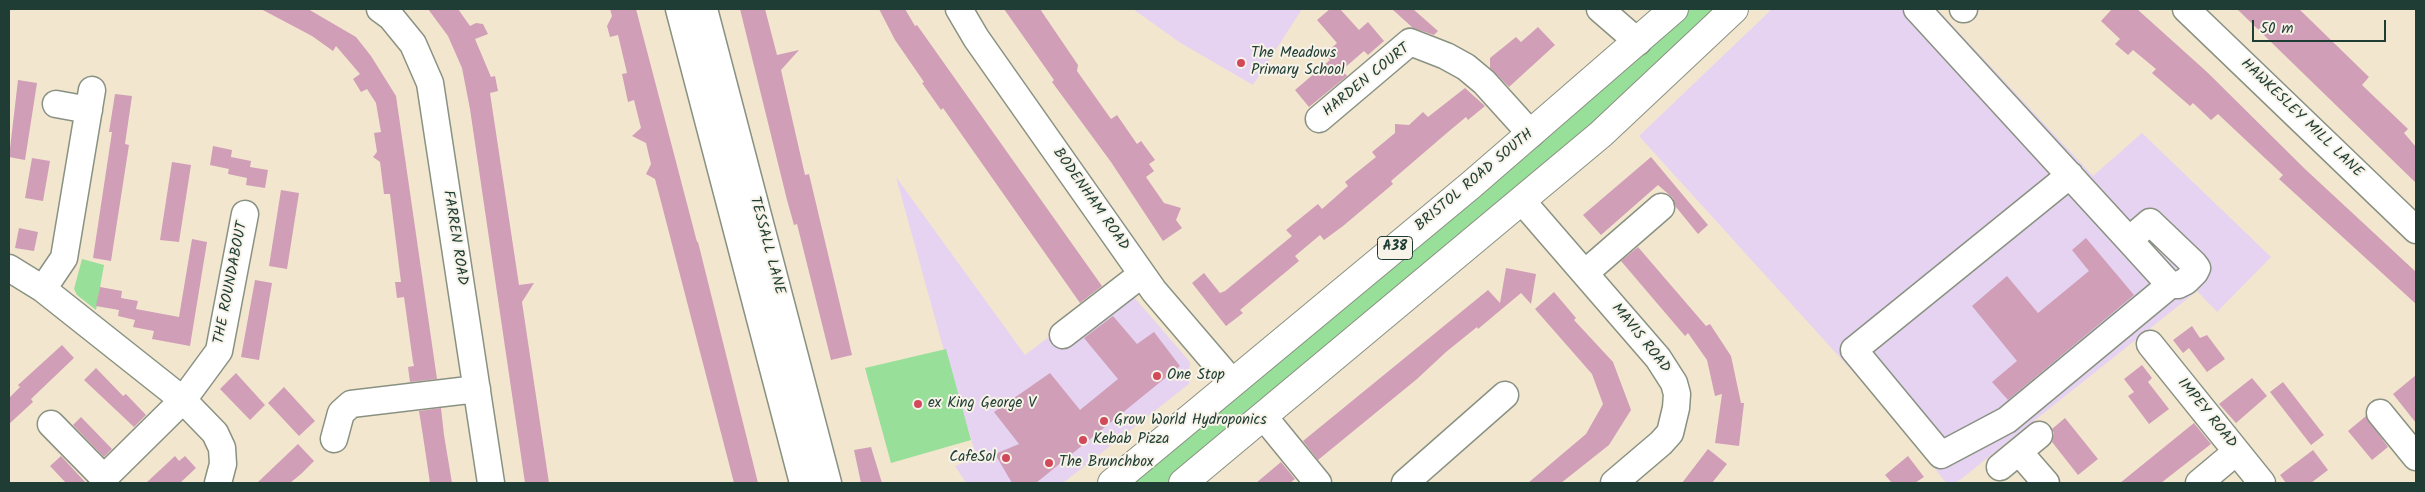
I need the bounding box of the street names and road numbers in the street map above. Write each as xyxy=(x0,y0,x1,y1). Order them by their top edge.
street label: HARDEN COURT xyxy=(1320,40,1414,122)
street label: HAWKESLEY MILL LANE xyxy=(2236,56,2366,182)
street label: BRISTOL ROAD SOUTH xyxy=(1412,126,1538,236)
street label: BODENHAM ROAD xyxy=(1048,145,1132,255)
street label: FARREN ROAD xyxy=(438,189,470,287)
street label: TESSALL LANE xyxy=(744,195,788,297)
street label: THE ROUNDABOUT xyxy=(211,220,253,346)
road number: A38 xyxy=(1378,237,1412,260)
street label: MAVIS ROAD xyxy=(1606,301,1674,377)
street label: IMPEY ROAD xyxy=(2172,375,2240,453)

